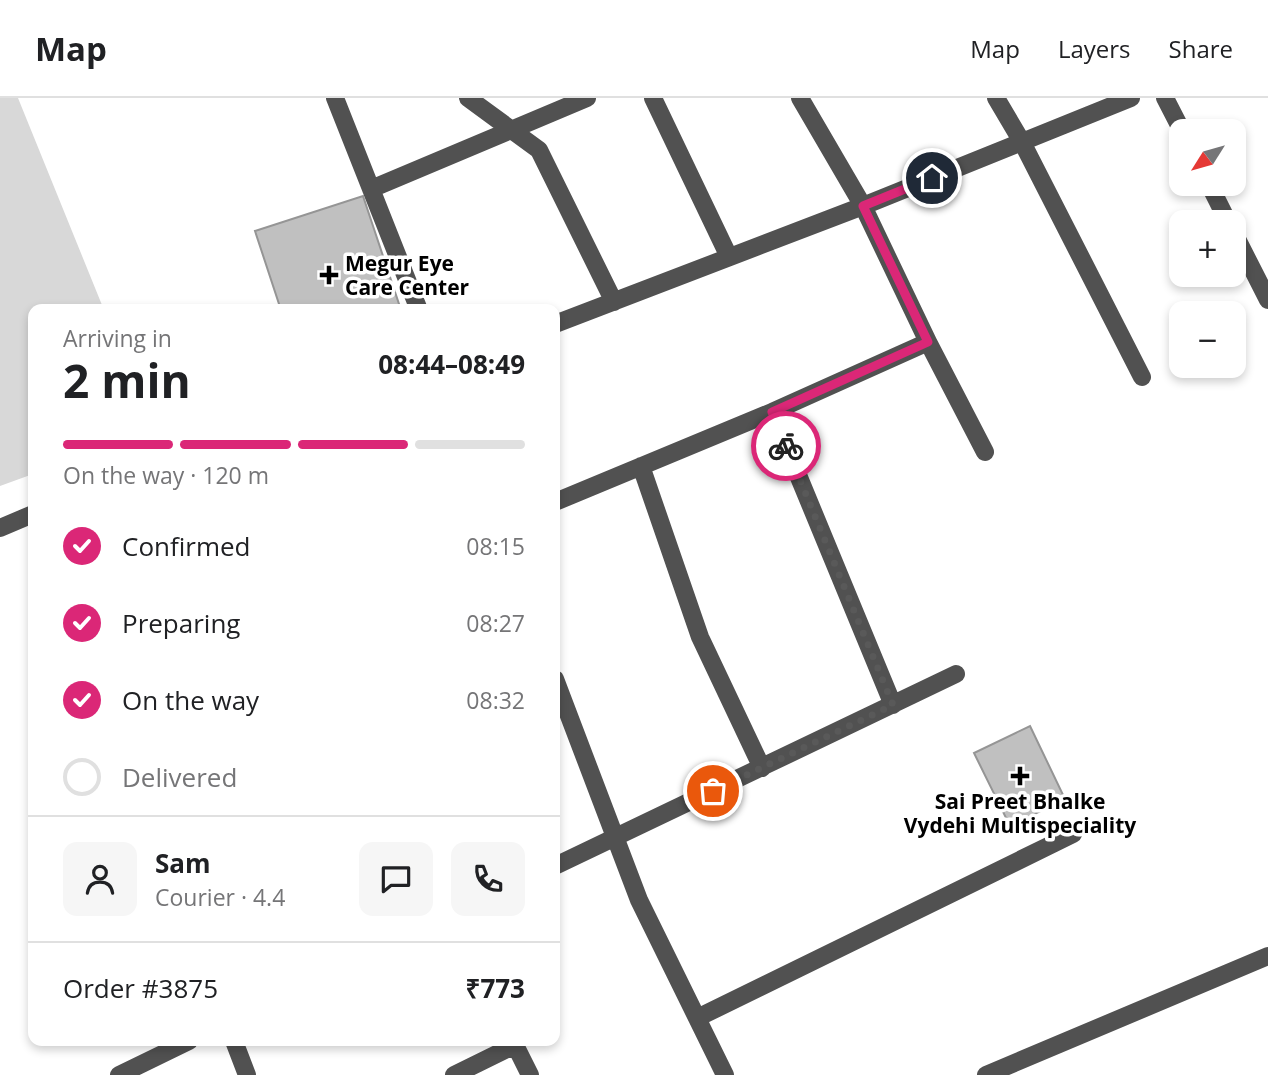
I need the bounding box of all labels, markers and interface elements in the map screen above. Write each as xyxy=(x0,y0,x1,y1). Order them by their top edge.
text: Map xyxy=(35,26,107,71)
text: Map xyxy=(970,32,1020,65)
text: Layers xyxy=(1058,32,1131,65)
text: Share xyxy=(1169,32,1233,65)
north arrow xyxy=(1169,119,1246,196)
map controls xyxy=(1169,119,1246,378)
pin xyxy=(902,148,962,208)
icon: home xyxy=(913,159,951,197)
button: + xyxy=(1169,210,1246,287)
place label: Megur Eye Care Center xyxy=(345,249,470,301)
marker: Megur Eye Care Center xyxy=(319,265,339,285)
button: − xyxy=(1169,301,1246,378)
text: Arriving in xyxy=(63,322,172,354)
text: 08:44–08:49 xyxy=(378,346,525,382)
text: 2 min xyxy=(63,349,191,411)
courier xyxy=(751,411,821,481)
icon: bike xyxy=(767,427,805,465)
text: On the way · 120 m xyxy=(63,459,269,491)
icon: check xyxy=(63,527,101,565)
text: Confirmed xyxy=(122,528,250,564)
text: 08:15 xyxy=(466,530,525,562)
icon: check xyxy=(63,604,101,642)
text: Preparing xyxy=(122,605,240,641)
text: 08:27 xyxy=(466,607,525,639)
icon: check xyxy=(63,681,101,719)
text: On the way xyxy=(122,682,259,718)
text: 08:32 xyxy=(466,684,525,716)
text: Delivered xyxy=(122,759,237,795)
pin xyxy=(683,761,743,821)
marker: Sai Preet Bhalke Vydehi Multispeciality xyxy=(1010,766,1030,786)
icon: bag xyxy=(694,772,732,810)
place label: Sai Preet Bhalke Vydehi Multispeciality xyxy=(904,787,1136,839)
button: person xyxy=(63,842,137,916)
button: chat xyxy=(359,842,433,916)
button: phone xyxy=(451,842,525,916)
text: Sam xyxy=(155,845,211,881)
text: Courier · 4.4 xyxy=(155,881,285,913)
text: Order #3875 xyxy=(63,970,218,1006)
text: ₹773 xyxy=(466,970,525,1006)

